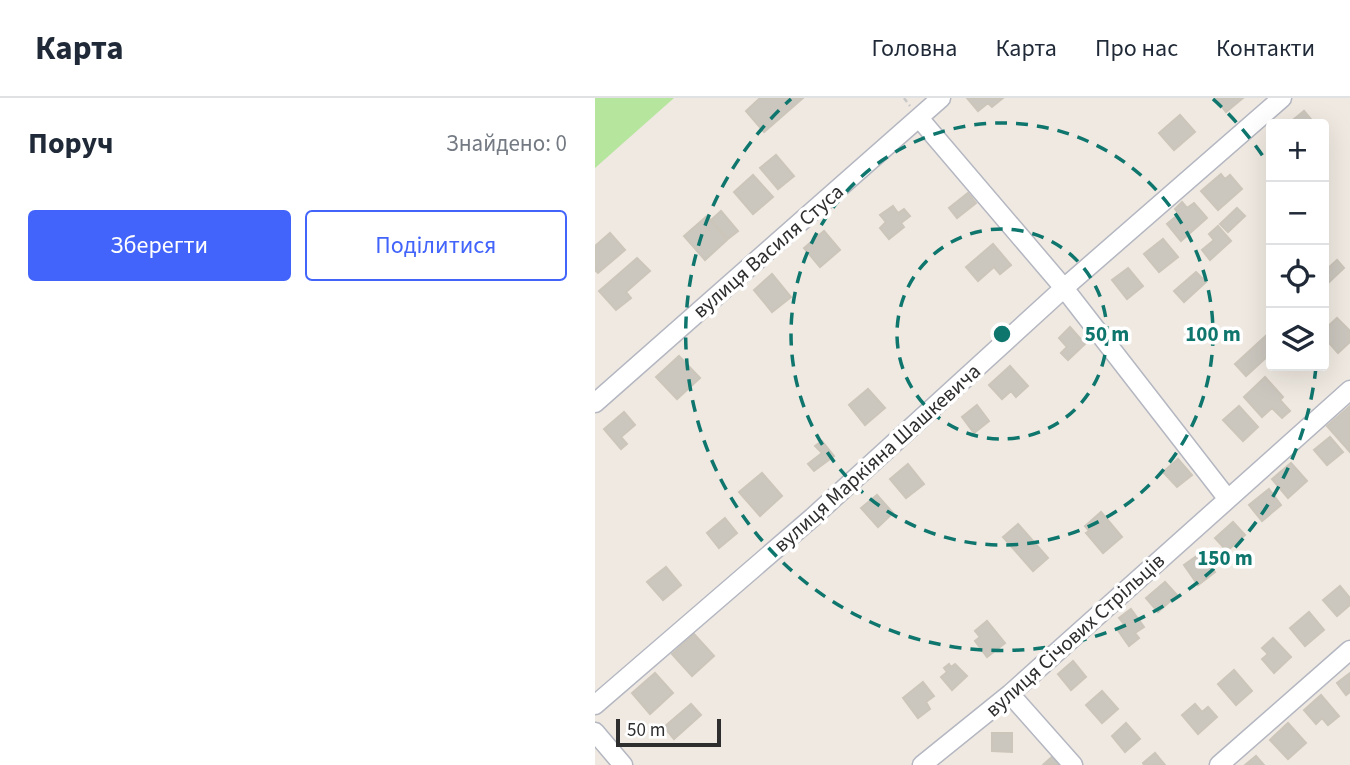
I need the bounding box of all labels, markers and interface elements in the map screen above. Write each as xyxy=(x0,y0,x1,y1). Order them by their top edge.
text: Карта xyxy=(35,25,124,72)
text: Головна xyxy=(871,31,957,66)
text: Карта xyxy=(995,31,1057,66)
text: Про нас xyxy=(1095,31,1178,66)
text: Контакти xyxy=(1216,31,1315,66)
map controls xyxy=(1266,119,1329,371)
button: + xyxy=(1266,119,1329,182)
text: Поруч xyxy=(28,122,114,165)
text: Знайдено: 0 xyxy=(446,127,567,160)
street label: вулиця Василя Стуса xyxy=(686,177,850,325)
button: − xyxy=(1266,182,1329,245)
button: Зберегти xyxy=(28,210,291,281)
button: Поділитися xyxy=(305,210,567,281)
button: locate xyxy=(1266,245,1329,308)
button: layers xyxy=(1266,308,1329,371)
text: 50 m xyxy=(1085,319,1129,349)
text: 100 m xyxy=(1185,319,1241,349)
centre of rings xyxy=(990,322,1014,346)
street label: вулиця Маркіяна Шашкевича xyxy=(767,357,987,559)
text: 150 m xyxy=(1197,543,1253,573)
street label: вулиця Січових Стрільців xyxy=(979,546,1171,724)
scale bar xyxy=(616,716,721,748)
text: 50 m xyxy=(627,717,665,744)

